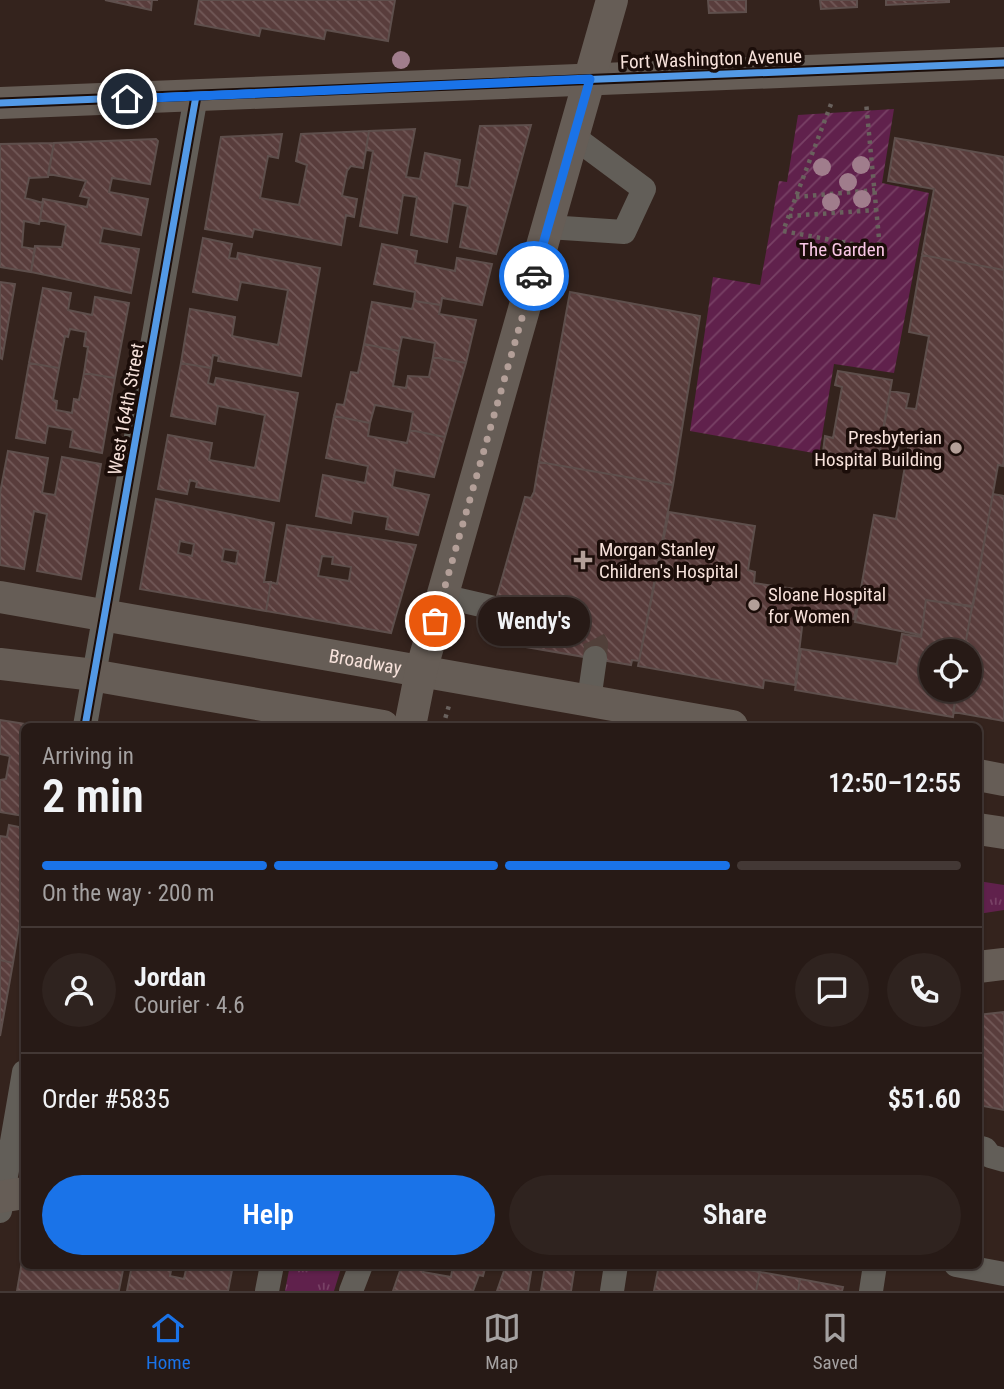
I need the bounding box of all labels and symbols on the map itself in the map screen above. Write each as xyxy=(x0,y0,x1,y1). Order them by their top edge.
street label: Fort Washington Avenue xyxy=(620,44,802,74)
pin xyxy=(97,69,157,129)
park label: The Garden xyxy=(799,238,885,261)
courier xyxy=(499,241,569,311)
street label: West 164th Street xyxy=(103,341,149,477)
place label: Presbyterian Hospital Building xyxy=(814,426,942,471)
marker: Presbyterian Hospital Building xyxy=(948,440,964,456)
place label: Morgan Stanley Children's Hospital xyxy=(599,538,738,583)
marker: Morgan Stanley Children's Hospital xyxy=(573,550,593,570)
place label: Sloane Hospital for Women xyxy=(768,583,886,628)
pin xyxy=(405,591,465,651)
callout: Wendy's xyxy=(477,596,589,646)
marker: Sloane Hospital for Women xyxy=(746,597,762,613)
street label: Broadway xyxy=(327,644,404,679)

